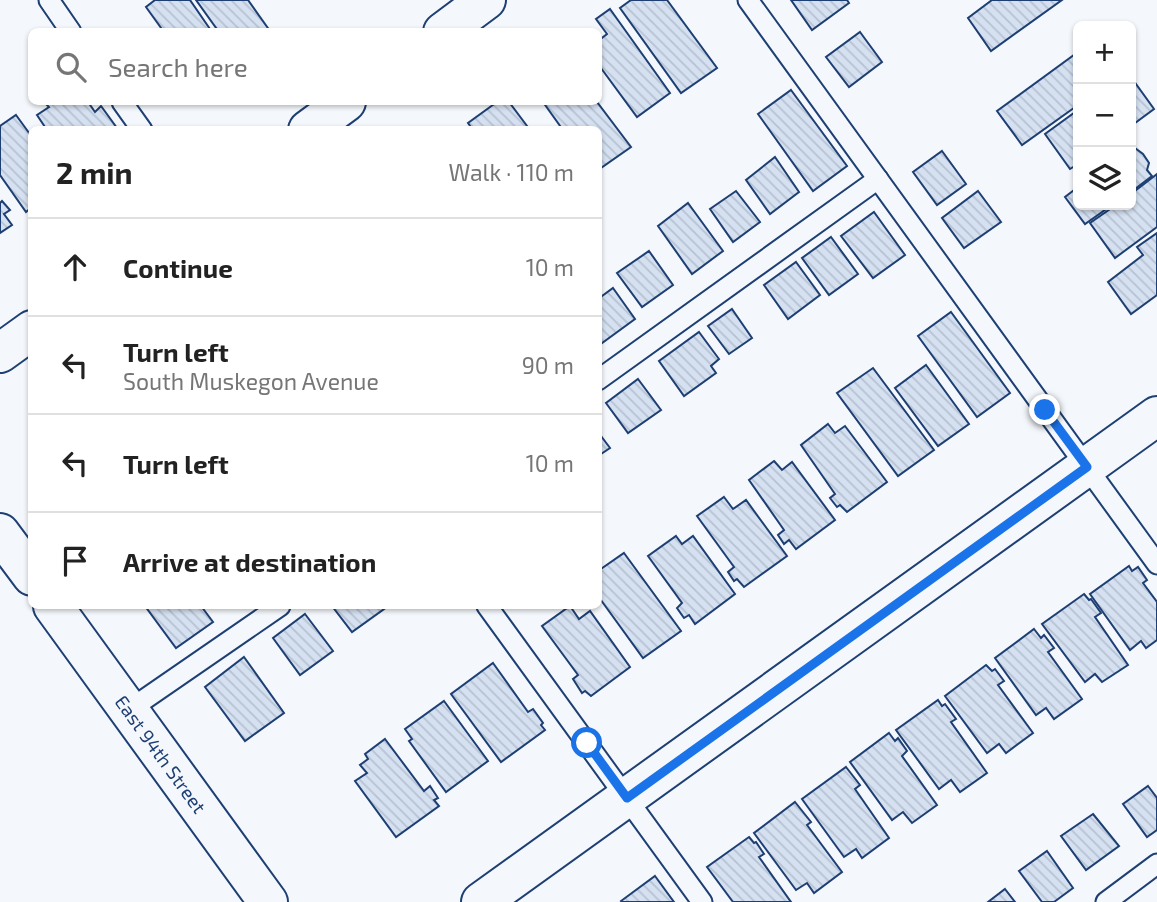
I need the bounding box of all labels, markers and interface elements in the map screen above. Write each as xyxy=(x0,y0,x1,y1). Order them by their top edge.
map controls xyxy=(1073,21,1136,210)
button: + xyxy=(1073,21,1136,84)
search box xyxy=(28,28,602,105)
icon: search xyxy=(52,48,90,86)
text: Search here xyxy=(108,51,248,82)
button: − xyxy=(1073,84,1136,147)
button: layers xyxy=(1073,147,1136,210)
text: 2 min xyxy=(56,154,133,190)
text: Walk · 110 m xyxy=(448,158,574,186)
icon: ahead xyxy=(56,248,94,286)
text: Continue xyxy=(123,252,233,283)
text: 10 m xyxy=(526,253,574,281)
text: Turn left xyxy=(123,336,229,367)
icon: left xyxy=(56,346,94,384)
text: 90 m xyxy=(522,351,574,379)
text: South Muskegon Avenue xyxy=(123,367,379,395)
route end xyxy=(1029,394,1060,425)
icon: left xyxy=(56,444,94,482)
text: Turn left xyxy=(123,448,229,479)
text: 10 m xyxy=(526,449,574,477)
icon: arrive xyxy=(56,542,94,580)
text: Arrive at destination xyxy=(123,546,376,577)
street label: East 94th Street xyxy=(111,691,211,817)
route start xyxy=(571,727,602,758)

